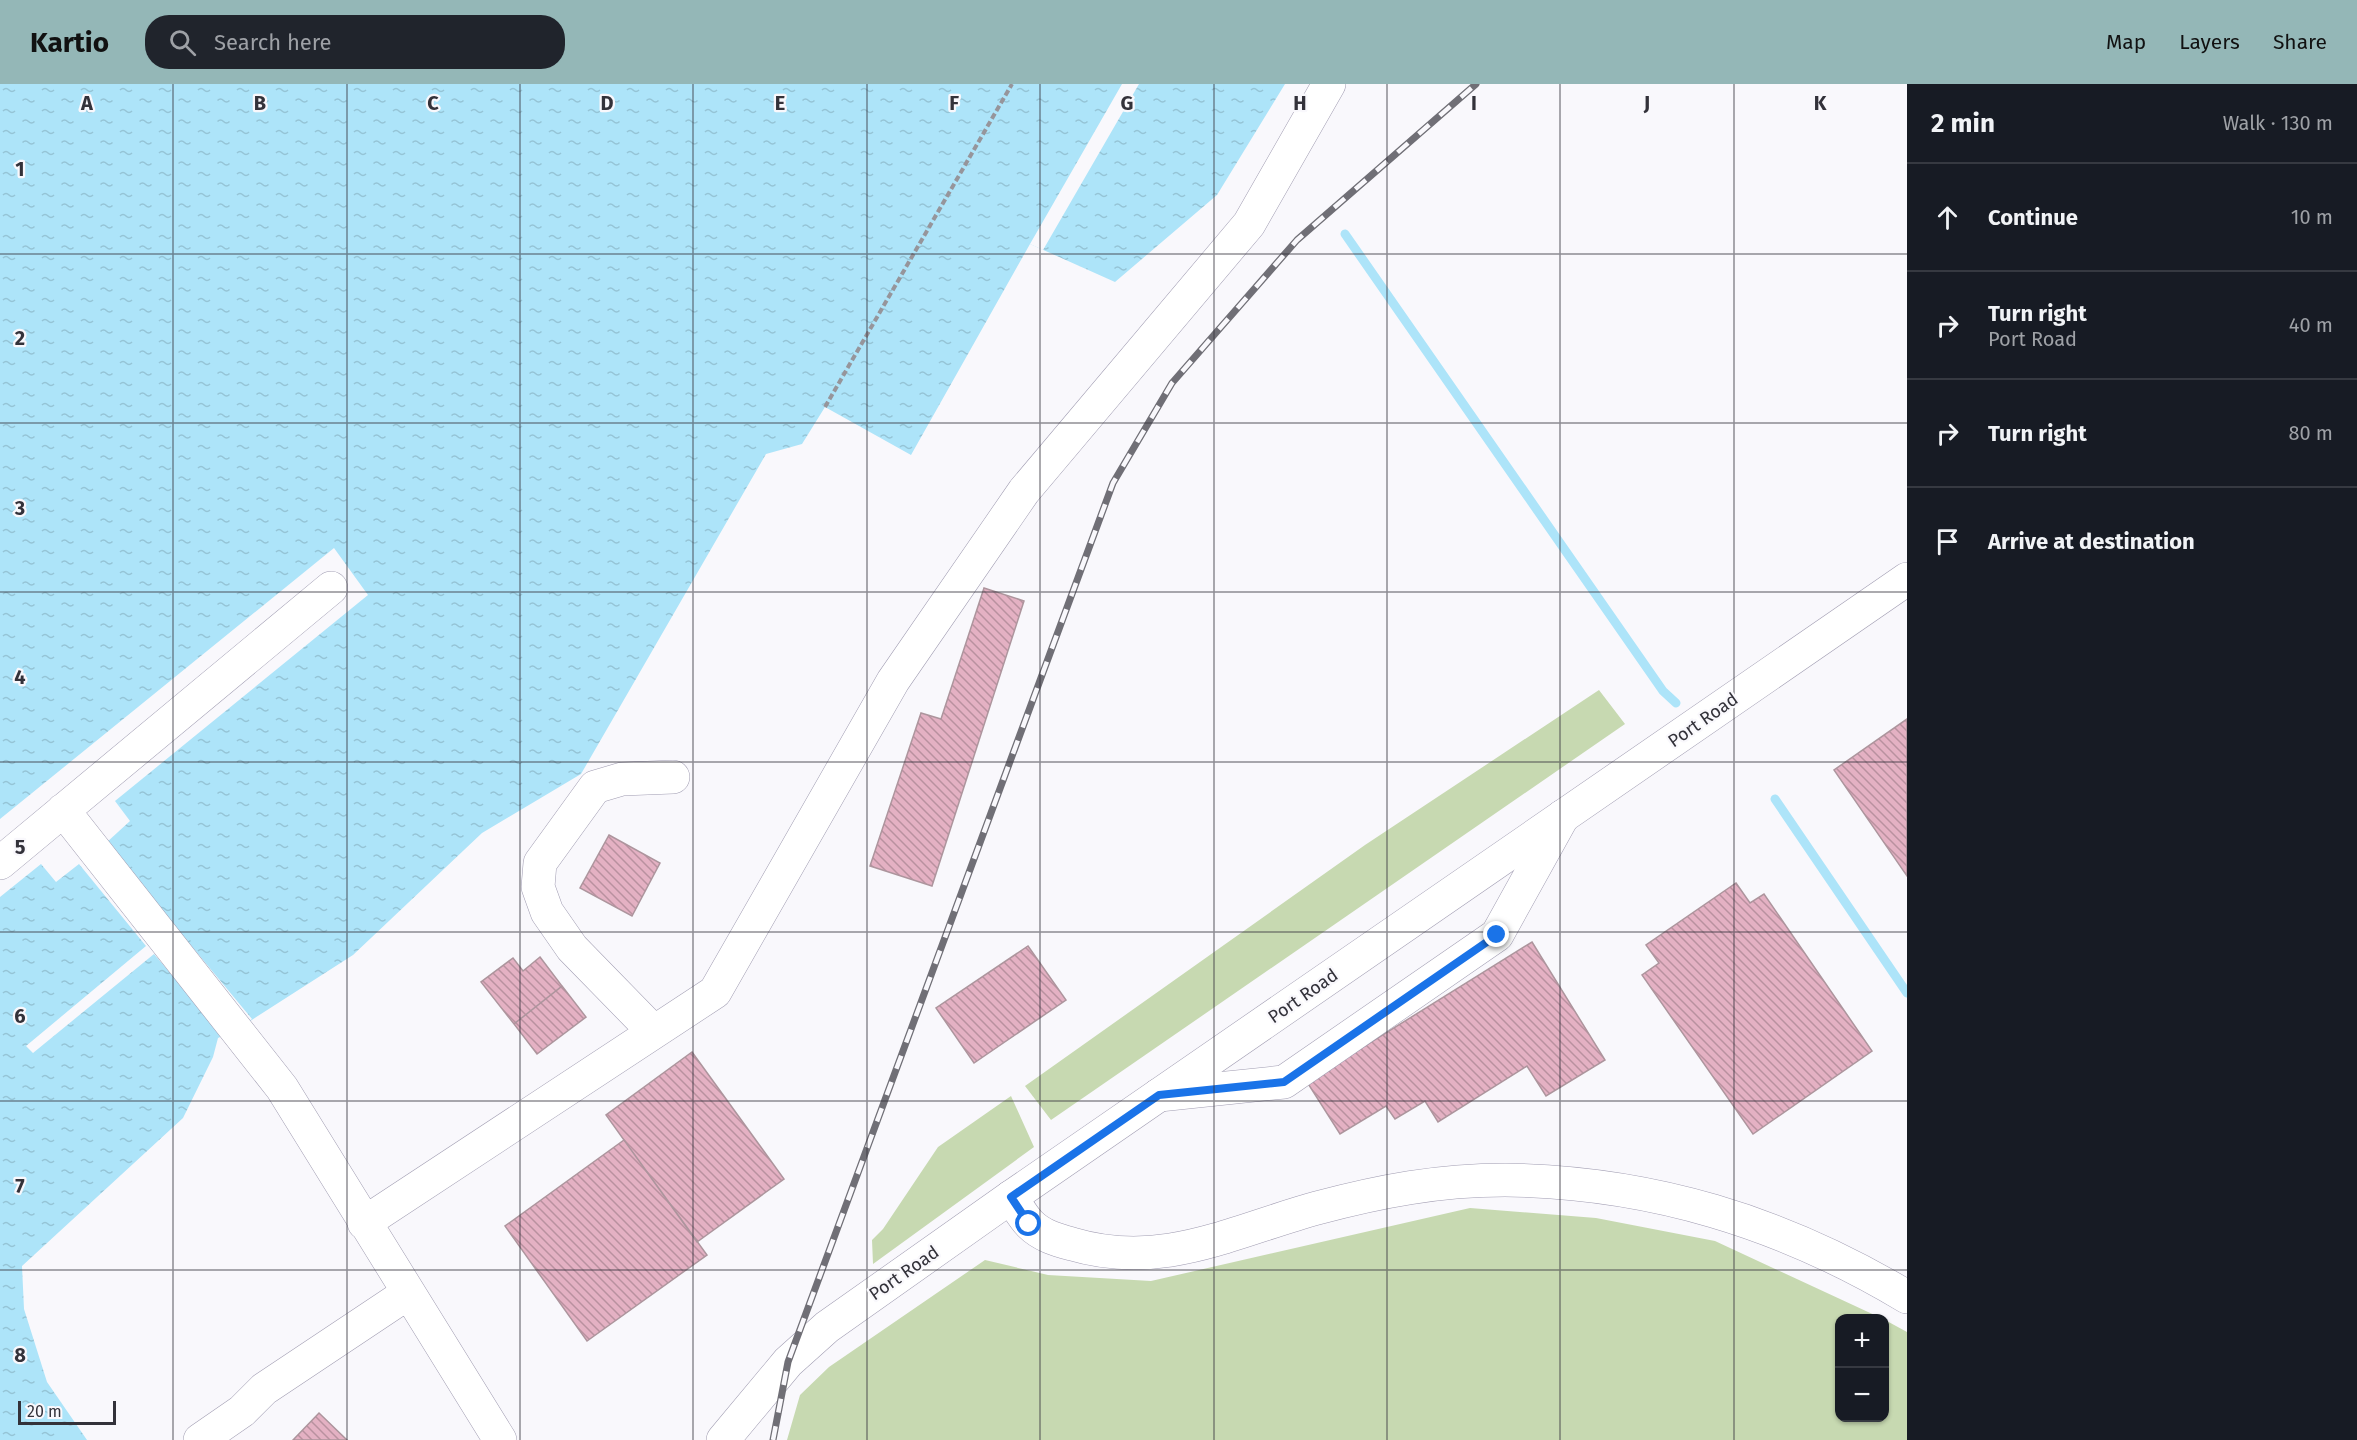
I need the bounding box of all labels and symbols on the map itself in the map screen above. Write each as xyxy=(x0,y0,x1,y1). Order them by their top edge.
text: A xyxy=(80,91,94,115)
text: B xyxy=(254,91,266,115)
text: C xyxy=(427,91,439,115)
text: D xyxy=(600,91,614,115)
text: E xyxy=(775,91,785,115)
text: F xyxy=(949,91,959,115)
text: G xyxy=(1121,91,1133,115)
text: H xyxy=(1293,91,1307,115)
text: I xyxy=(1471,91,1477,115)
text: J xyxy=(1643,91,1650,115)
text: K xyxy=(1814,91,1827,115)
text: 1 xyxy=(15,157,25,181)
text: 2 xyxy=(15,326,25,350)
text: 3 xyxy=(14,496,25,520)
text: 4 xyxy=(14,665,26,689)
street label: Port Road xyxy=(1664,688,1742,752)
text: 5 xyxy=(15,835,26,859)
route end xyxy=(1483,921,1509,947)
street label: Port Road xyxy=(1264,964,1342,1028)
text: 6 xyxy=(14,1004,26,1028)
text: 7 xyxy=(15,1174,25,1198)
route start xyxy=(1015,1210,1041,1236)
street label: Port Road xyxy=(865,1241,943,1305)
text: 8 xyxy=(14,1343,26,1367)
scale bar xyxy=(18,1398,116,1426)

